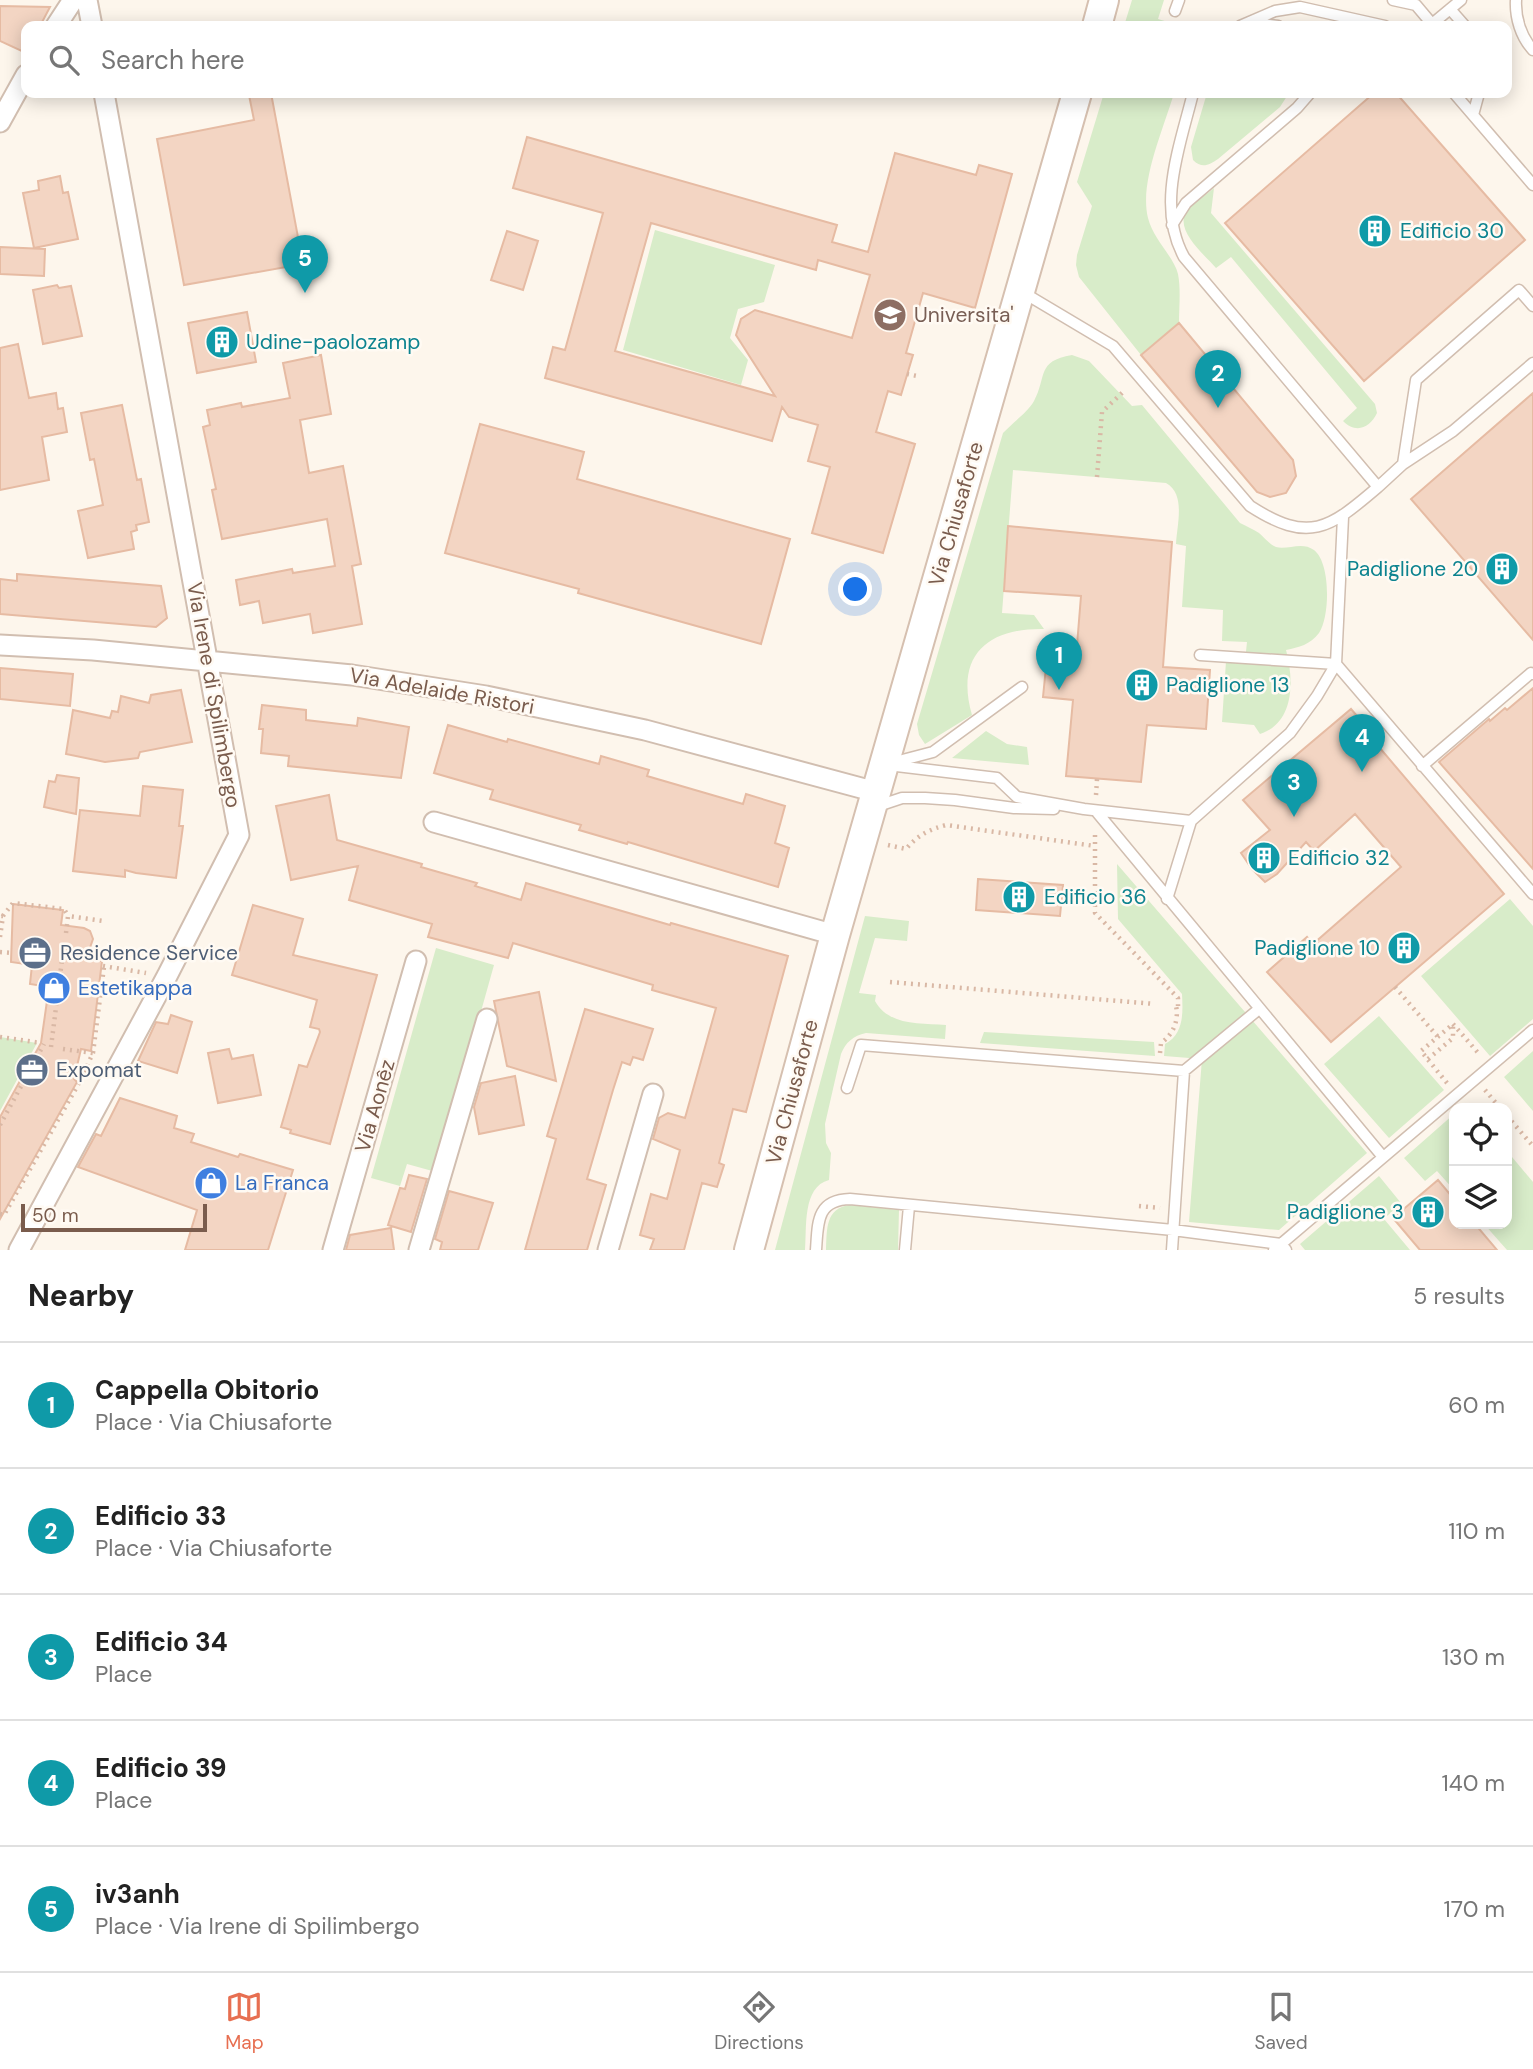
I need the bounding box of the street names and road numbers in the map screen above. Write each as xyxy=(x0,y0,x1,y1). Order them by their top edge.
street label: Via Chiusaforte xyxy=(922,438,990,590)
street label: Via Irene di Spilimbergo xyxy=(180,580,248,810)
street label: Via Adelaide Ristori xyxy=(347,661,537,721)
street label: Via Chiusaforte xyxy=(759,1016,825,1168)
street label: Via Aonêz xyxy=(348,1056,402,1156)

